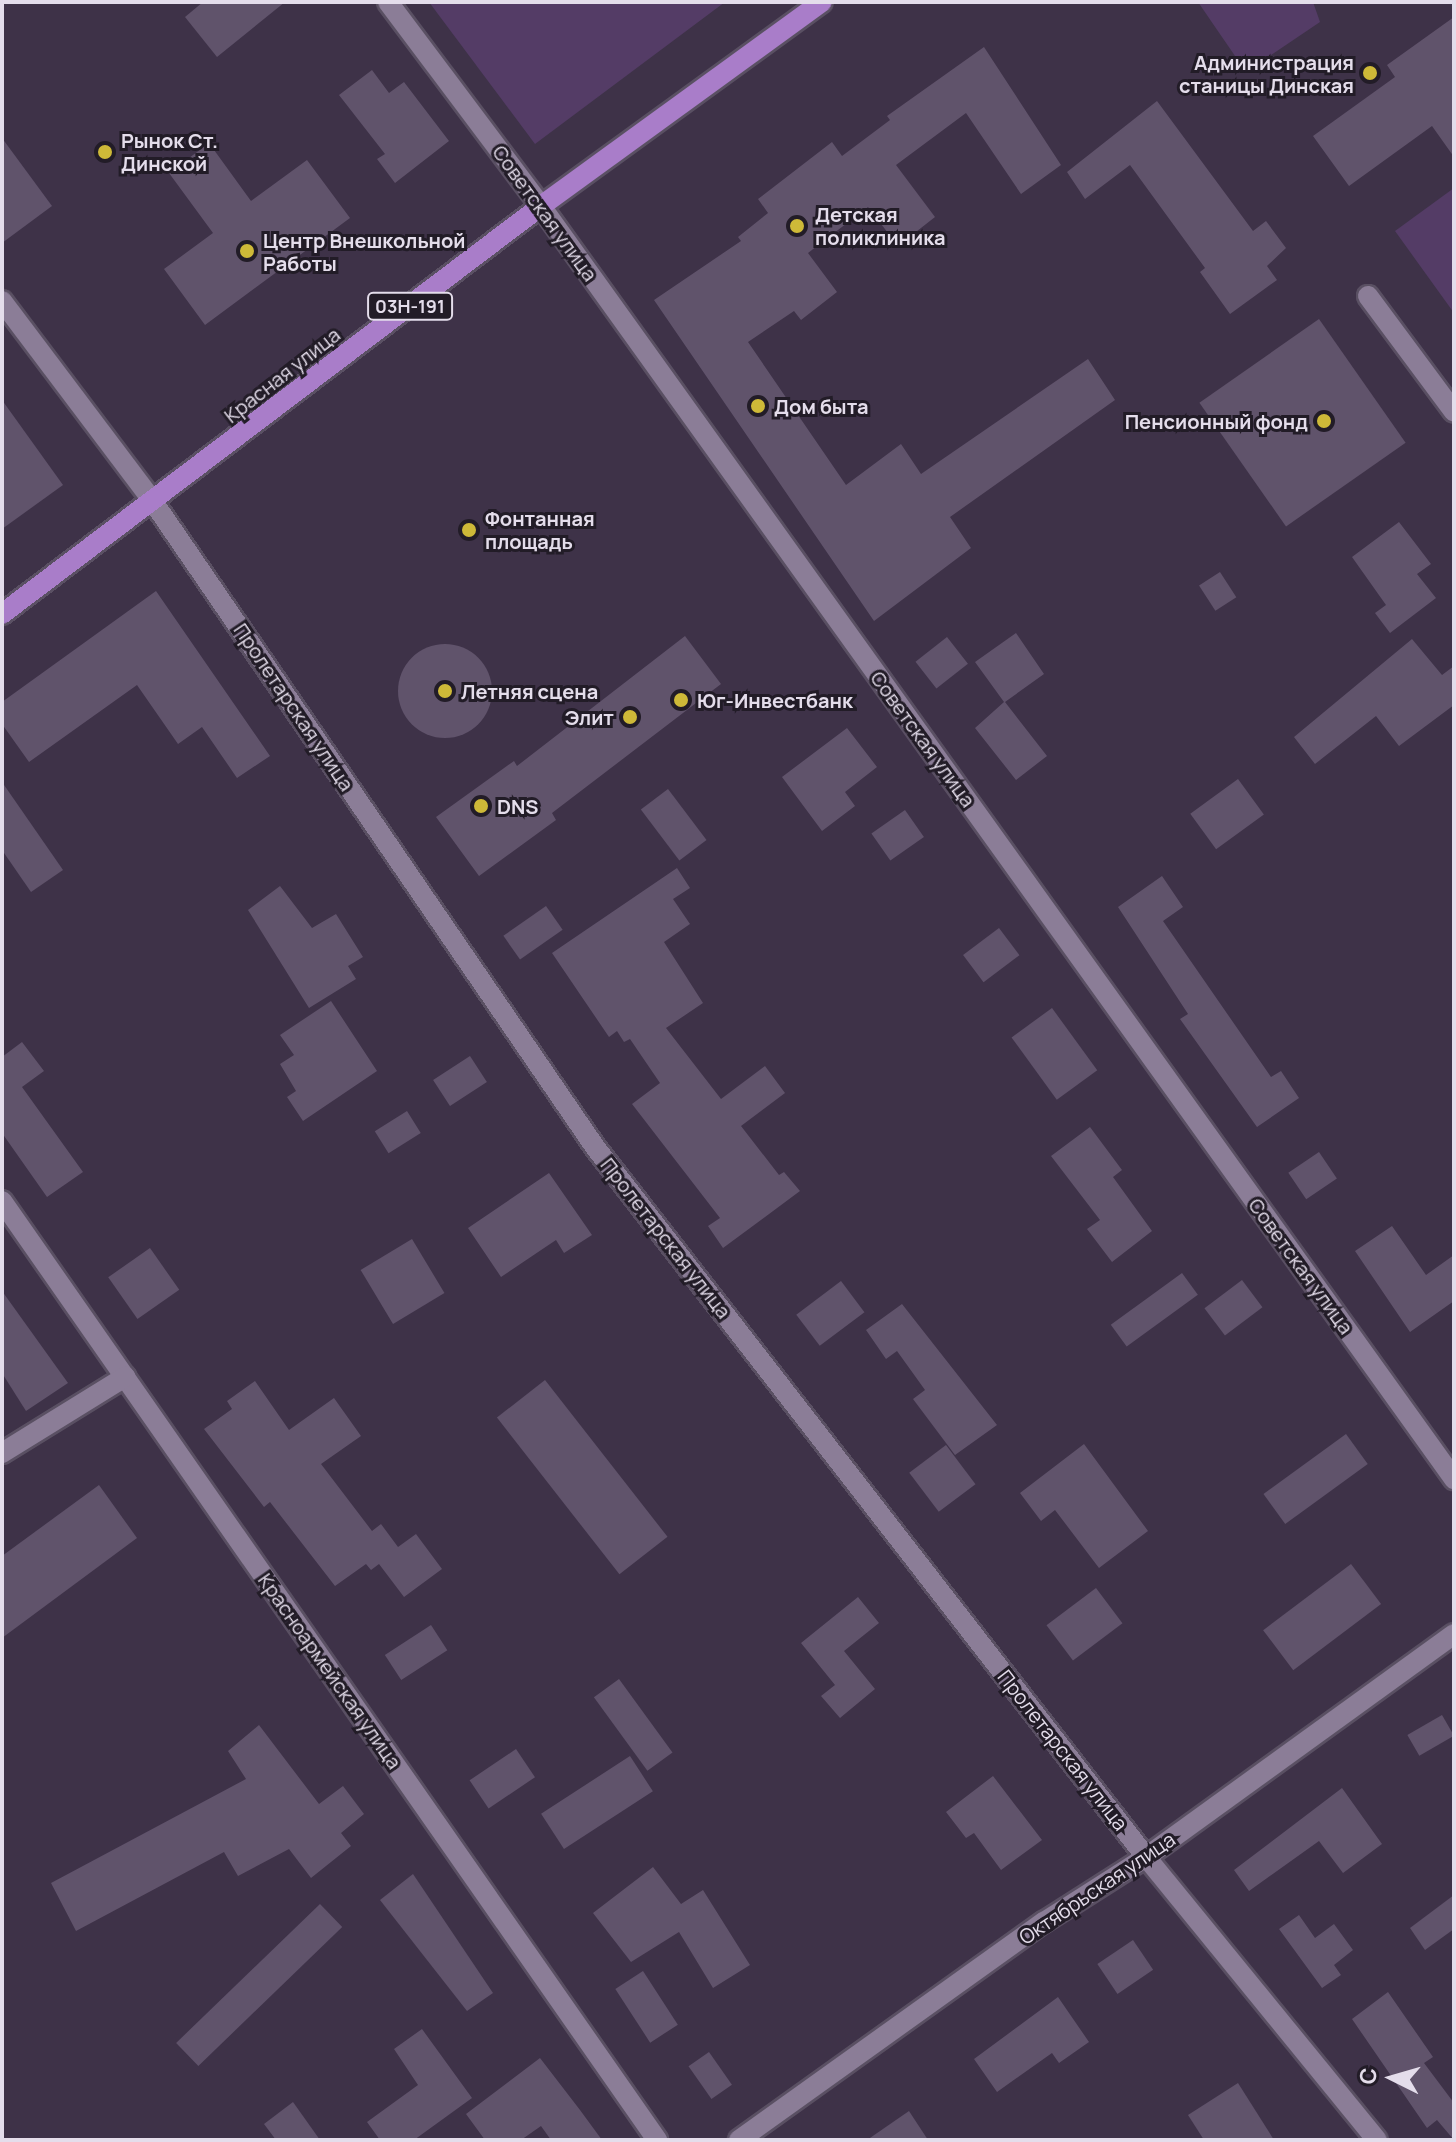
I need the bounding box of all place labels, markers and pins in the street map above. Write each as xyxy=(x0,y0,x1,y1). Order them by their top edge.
place label: Администрация станицы Динская xyxy=(1179,50,1354,97)
marker: Администрация станицы Динская xyxy=(1361,64,1379,82)
place label: Рынок Ст. Динской xyxy=(121,128,218,175)
marker: Рынок Ст. Динской xyxy=(96,143,114,161)
place label: Детская поликлиника xyxy=(815,202,945,249)
marker: Детская поликлиника xyxy=(786,215,808,237)
place label: Центр Внешкольной Работы xyxy=(263,228,465,275)
marker: Центр Внешкольной Работы xyxy=(238,242,256,260)
place label: Дом быта xyxy=(774,394,869,418)
marker: Дом быта xyxy=(749,397,767,415)
place label: Пенсионный фонд xyxy=(1125,409,1308,433)
marker: Пенсионный фонд xyxy=(1315,412,1333,430)
place label: Фонтанная площадь xyxy=(485,506,595,553)
marker: Фонтанная площадь xyxy=(460,521,478,539)
place label: Летняя сцена xyxy=(461,679,598,703)
marker: Летняя сцена xyxy=(436,682,454,700)
place label: Юг-Инвестбанк xyxy=(697,688,853,712)
marker: Юг-Инвестбанк xyxy=(672,691,690,709)
place label: Элит xyxy=(565,705,614,729)
marker: Элит xyxy=(621,708,639,726)
place label: DNS xyxy=(497,794,539,818)
marker: DNS xyxy=(472,797,490,815)

